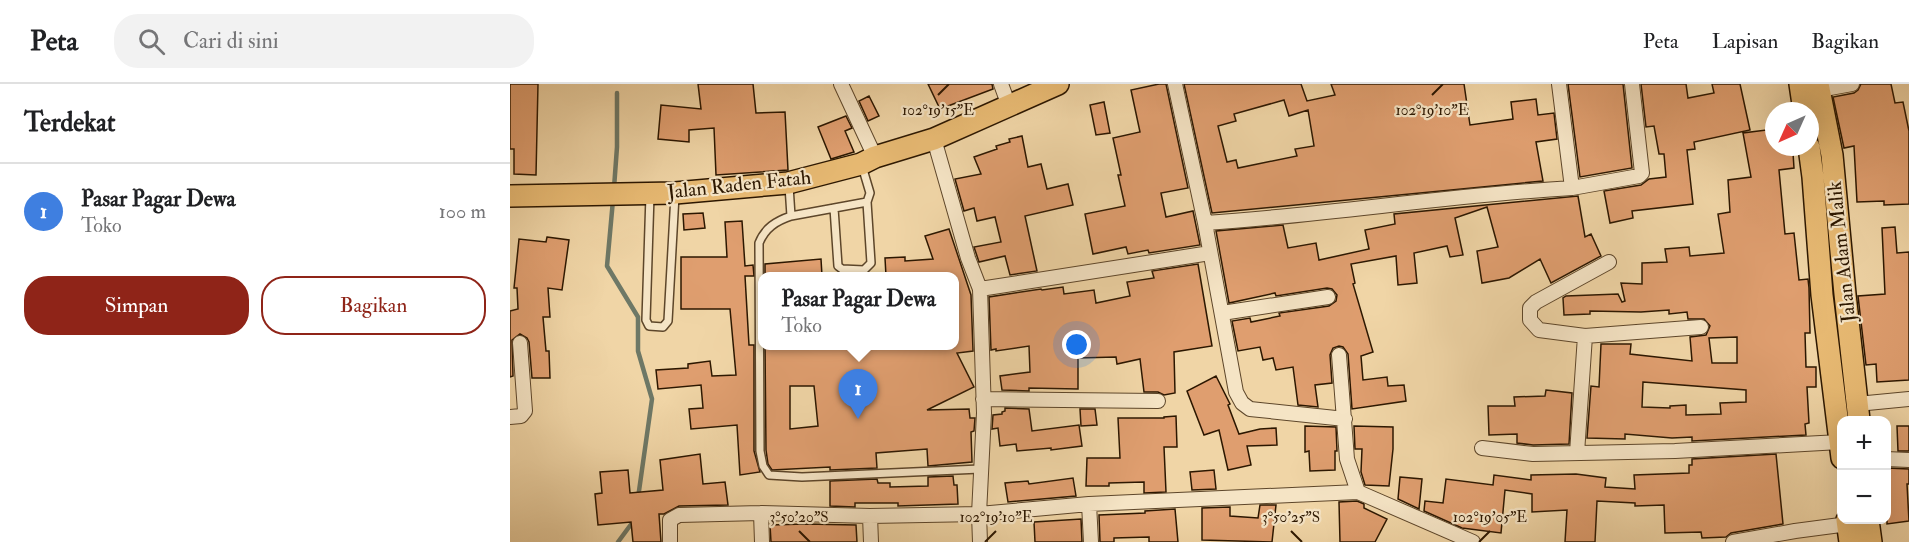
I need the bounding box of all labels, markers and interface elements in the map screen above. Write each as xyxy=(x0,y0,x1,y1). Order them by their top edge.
search box xyxy=(114,14,534,68)
text: Peta xyxy=(30,24,78,59)
icon: search xyxy=(135,25,168,58)
text: Cari di sini xyxy=(183,27,279,55)
text: Peta xyxy=(1643,28,1679,55)
text: Lapisan xyxy=(1712,28,1778,55)
text: Bagikan xyxy=(1811,28,1879,55)
text: 102°19'15"E xyxy=(902,101,974,120)
text: 102°19'10"E xyxy=(1396,101,1469,120)
north arrow xyxy=(1765,102,1819,156)
text: Terdekat xyxy=(24,107,115,139)
street label: Jalan Raden Fatah xyxy=(665,164,813,205)
street label: Jalan Adam Malik xyxy=(1822,180,1861,325)
text: Pasar Pagar Dewa xyxy=(81,185,236,213)
text: 1 xyxy=(40,199,47,224)
text: 100 m xyxy=(439,199,486,224)
text: Toko xyxy=(81,213,122,238)
popup xyxy=(758,272,959,350)
button: Simpan xyxy=(24,276,249,335)
button: Bagikan xyxy=(261,276,486,335)
text: Pasar Pagar Dewa xyxy=(781,285,936,313)
text: Toko xyxy=(781,313,822,338)
your location xyxy=(1062,330,1091,359)
pin: 1 xyxy=(838,370,878,419)
map controls xyxy=(1837,416,1891,524)
button: + xyxy=(1837,416,1891,470)
button: − xyxy=(1837,470,1891,524)
text: 3°50'20"S xyxy=(769,508,829,527)
text: 102°19'10"E xyxy=(960,508,1033,527)
text: 3°50'25"S xyxy=(1262,508,1320,527)
text: 102°19'05"E xyxy=(1453,508,1527,527)

